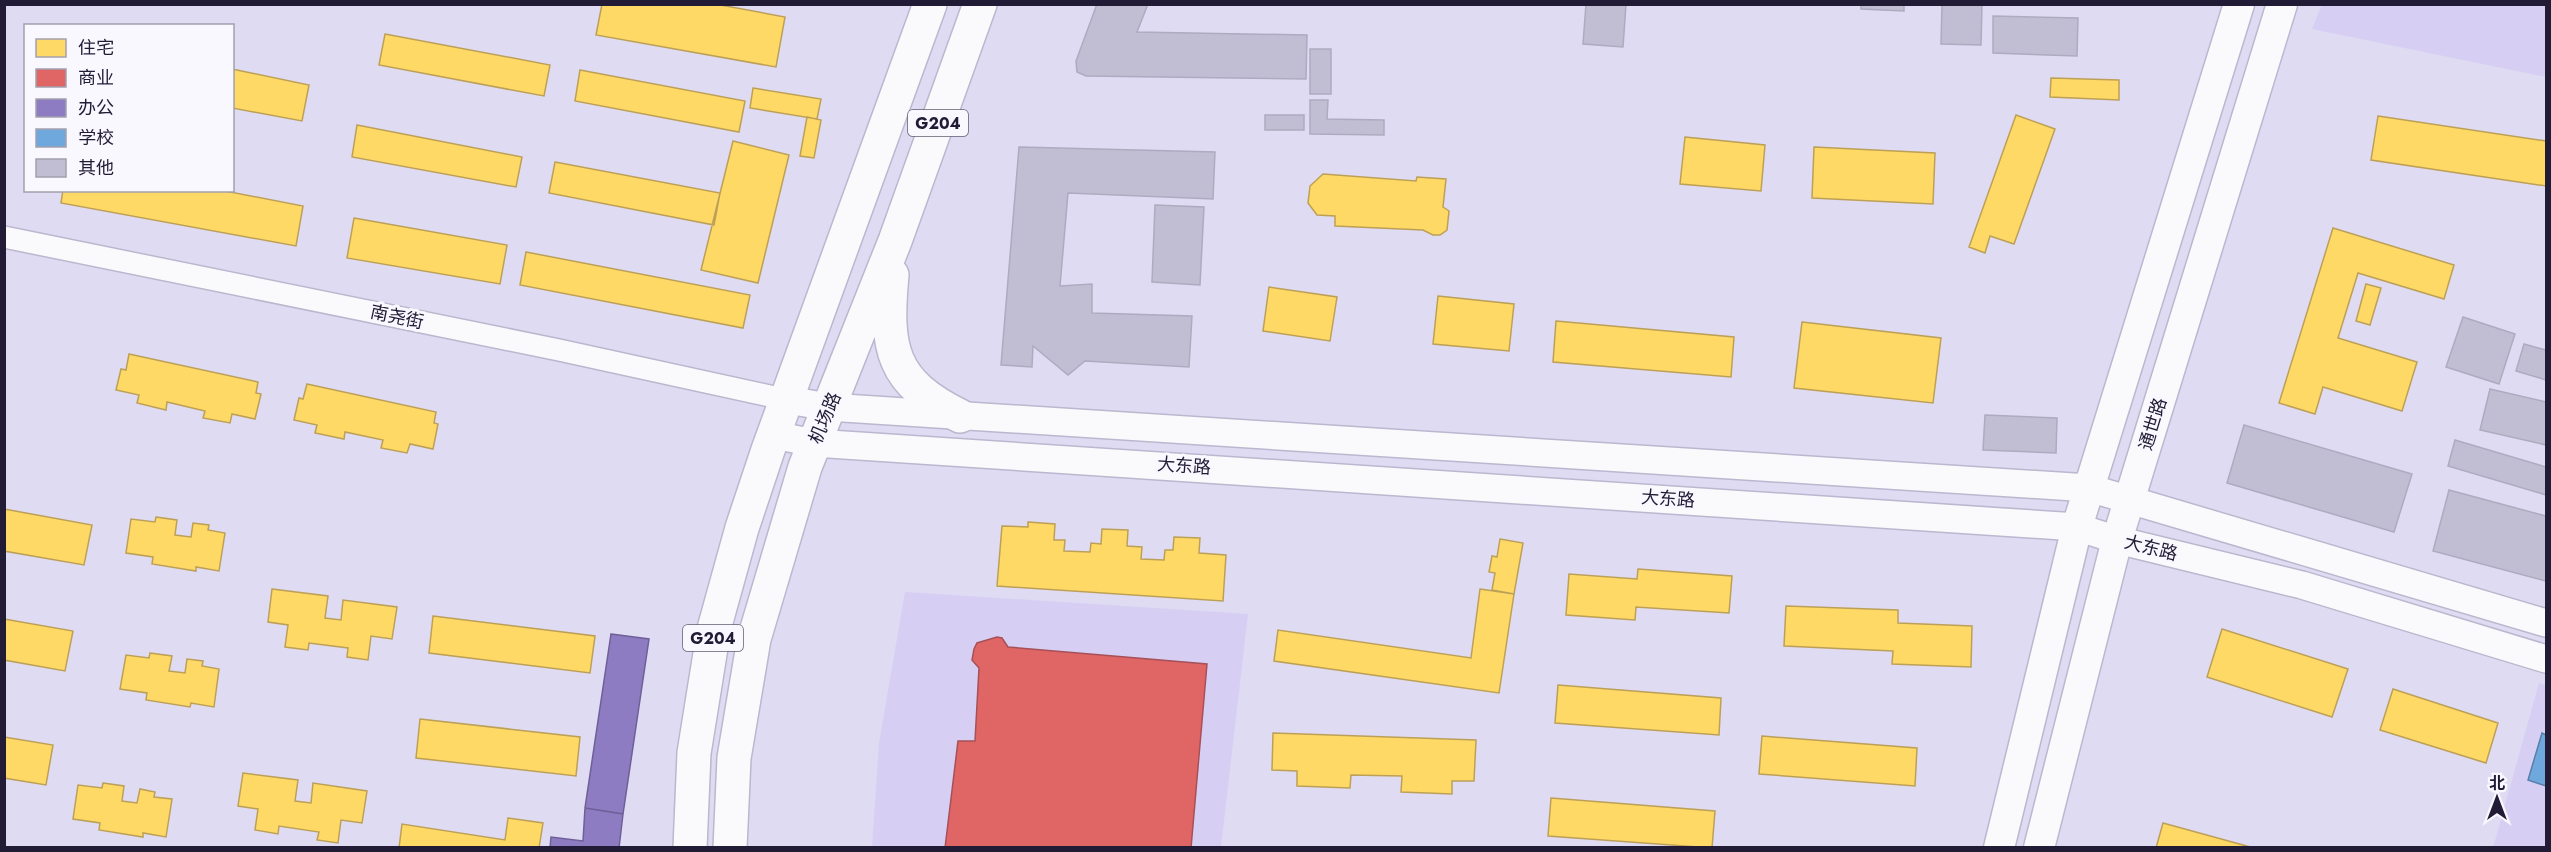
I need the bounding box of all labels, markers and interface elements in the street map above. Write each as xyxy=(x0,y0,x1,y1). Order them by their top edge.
legend xyxy=(24,24,234,192)
text: 住宅 xyxy=(78,35,114,61)
text: 商业 xyxy=(78,65,114,91)
text: 办公 xyxy=(78,95,114,121)
road number: G204 xyxy=(908,110,968,136)
text: 学校 xyxy=(78,125,114,151)
text: 其他 xyxy=(78,155,114,181)
street label: 南尧街 xyxy=(368,299,426,335)
street label: 机场路 xyxy=(802,388,848,448)
street label: 通世路 xyxy=(2133,394,2173,454)
street label: 大东路 xyxy=(1156,451,1212,481)
street label: 大东路 xyxy=(1640,484,1696,514)
street label: 大东路 xyxy=(2122,529,2180,567)
road number: G204 xyxy=(683,625,743,651)
north arrow xyxy=(2467,768,2527,828)
text: 北 xyxy=(2489,772,2505,795)

